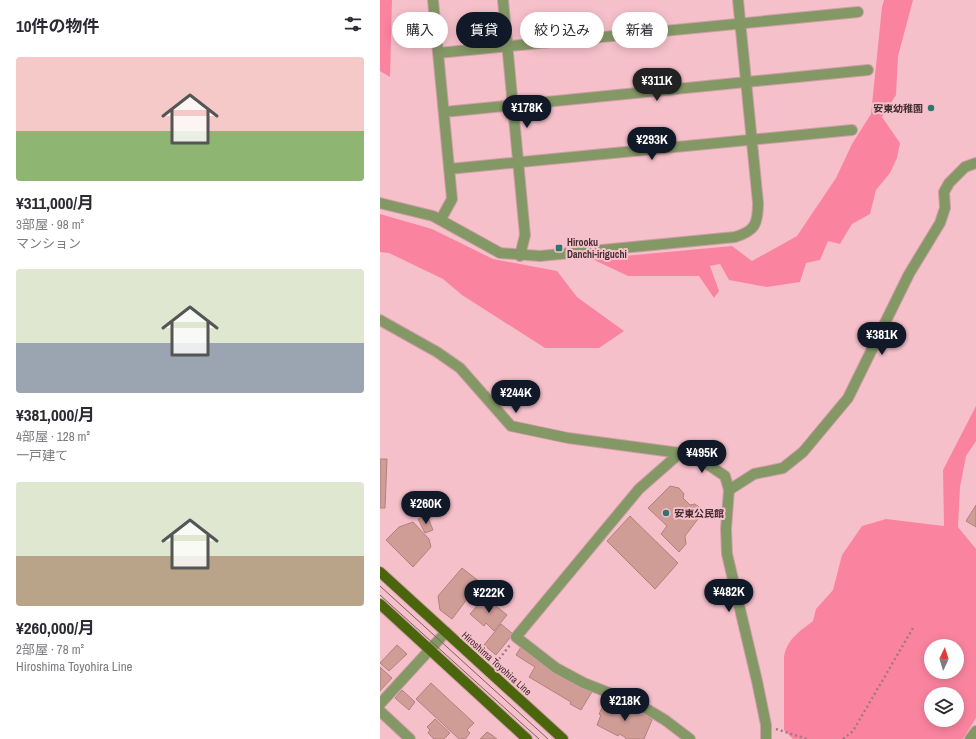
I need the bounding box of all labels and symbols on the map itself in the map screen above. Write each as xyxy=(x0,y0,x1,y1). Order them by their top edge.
pin: ¥311K xyxy=(629,68,685,102)
pin: ¥178K xyxy=(499,95,555,129)
place label: 安東幼稚園 xyxy=(873,102,923,115)
marker: 安東幼稚園 xyxy=(926,103,936,113)
pin: ¥293K xyxy=(624,127,680,161)
place label: Hirooku Danchi-iriguchi xyxy=(567,236,627,261)
marker: Hirooku Danchi-iriguchi xyxy=(554,243,564,253)
pin: ¥381K xyxy=(854,322,910,356)
pin: ¥244K xyxy=(488,380,544,414)
pin: ¥495K xyxy=(674,440,730,474)
pin: ¥260K xyxy=(398,491,454,525)
place label: 安東公民館 xyxy=(674,507,724,520)
marker: 安東公民館 xyxy=(661,508,671,518)
pin: ¥482K xyxy=(701,579,757,613)
pin: ¥222K xyxy=(461,580,517,614)
street label: Hiroshima Toyohira Line xyxy=(459,629,535,698)
north arrow xyxy=(924,639,964,679)
pin: ¥218K xyxy=(597,688,653,722)

